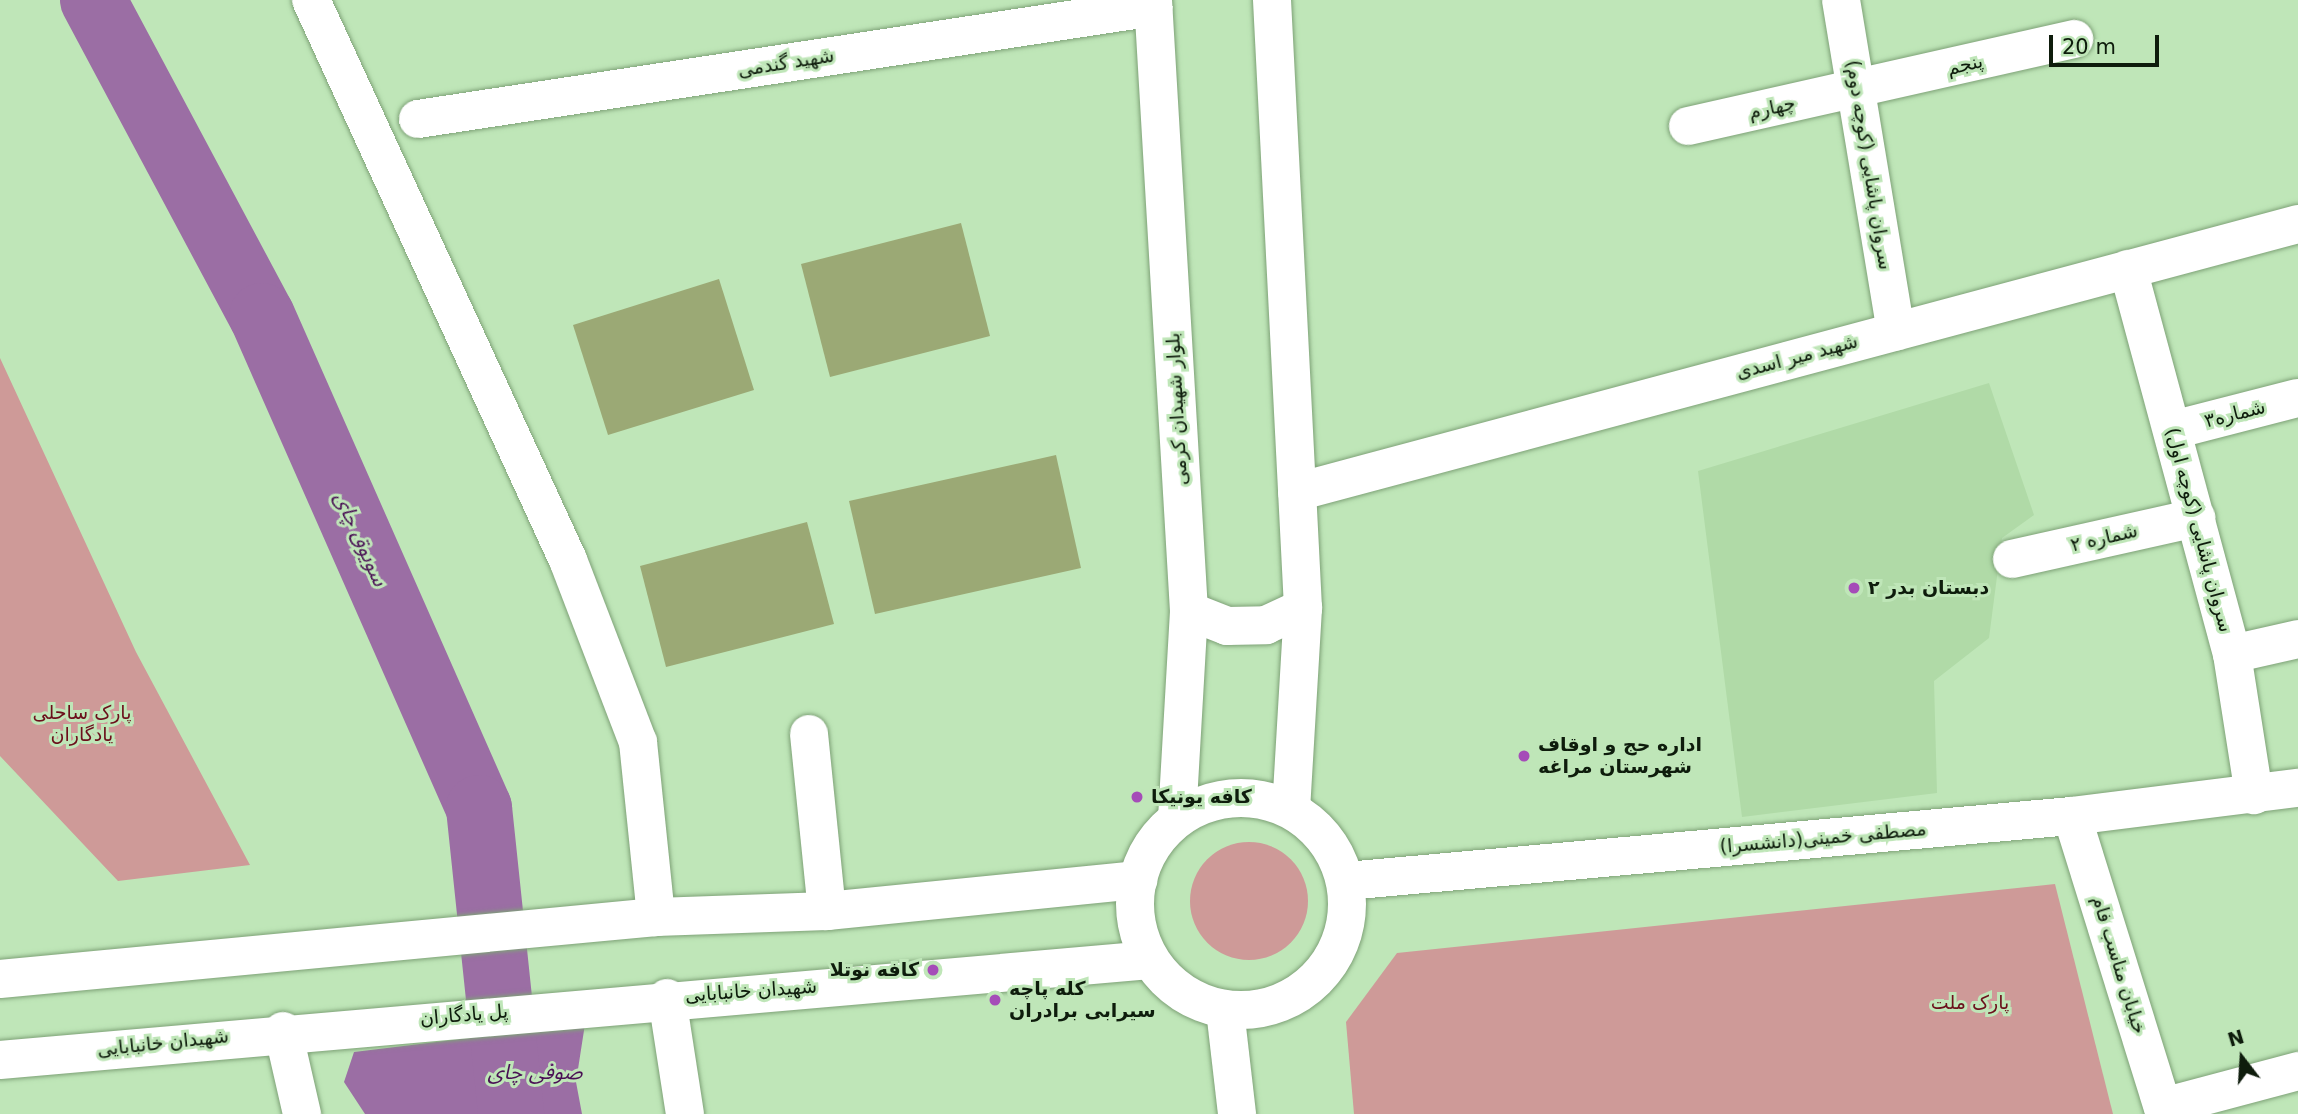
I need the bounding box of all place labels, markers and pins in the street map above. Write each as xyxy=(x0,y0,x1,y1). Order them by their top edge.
place label: دبستان بدر ۲ xyxy=(1868,577,1989,599)
marker: دبستان بدر ۲ xyxy=(1846,580,1862,596)
place label: اداره حج و اوقاف شهرستان مراغه xyxy=(1538,734,1702,778)
marker: اداره حج و اوقاف شهرستان مراغه xyxy=(1516,748,1532,764)
place label: کافه یونیکا xyxy=(1151,786,1252,808)
marker: کافه یونیکا xyxy=(1129,789,1145,805)
place label: کافه نوتلا xyxy=(830,959,919,981)
marker: کافه نوتلا xyxy=(925,962,941,978)
place label: کله پاچه سیرابی برادران xyxy=(1009,978,1156,1022)
marker: کله پاچه سیرابی برادران xyxy=(987,992,1003,1008)

